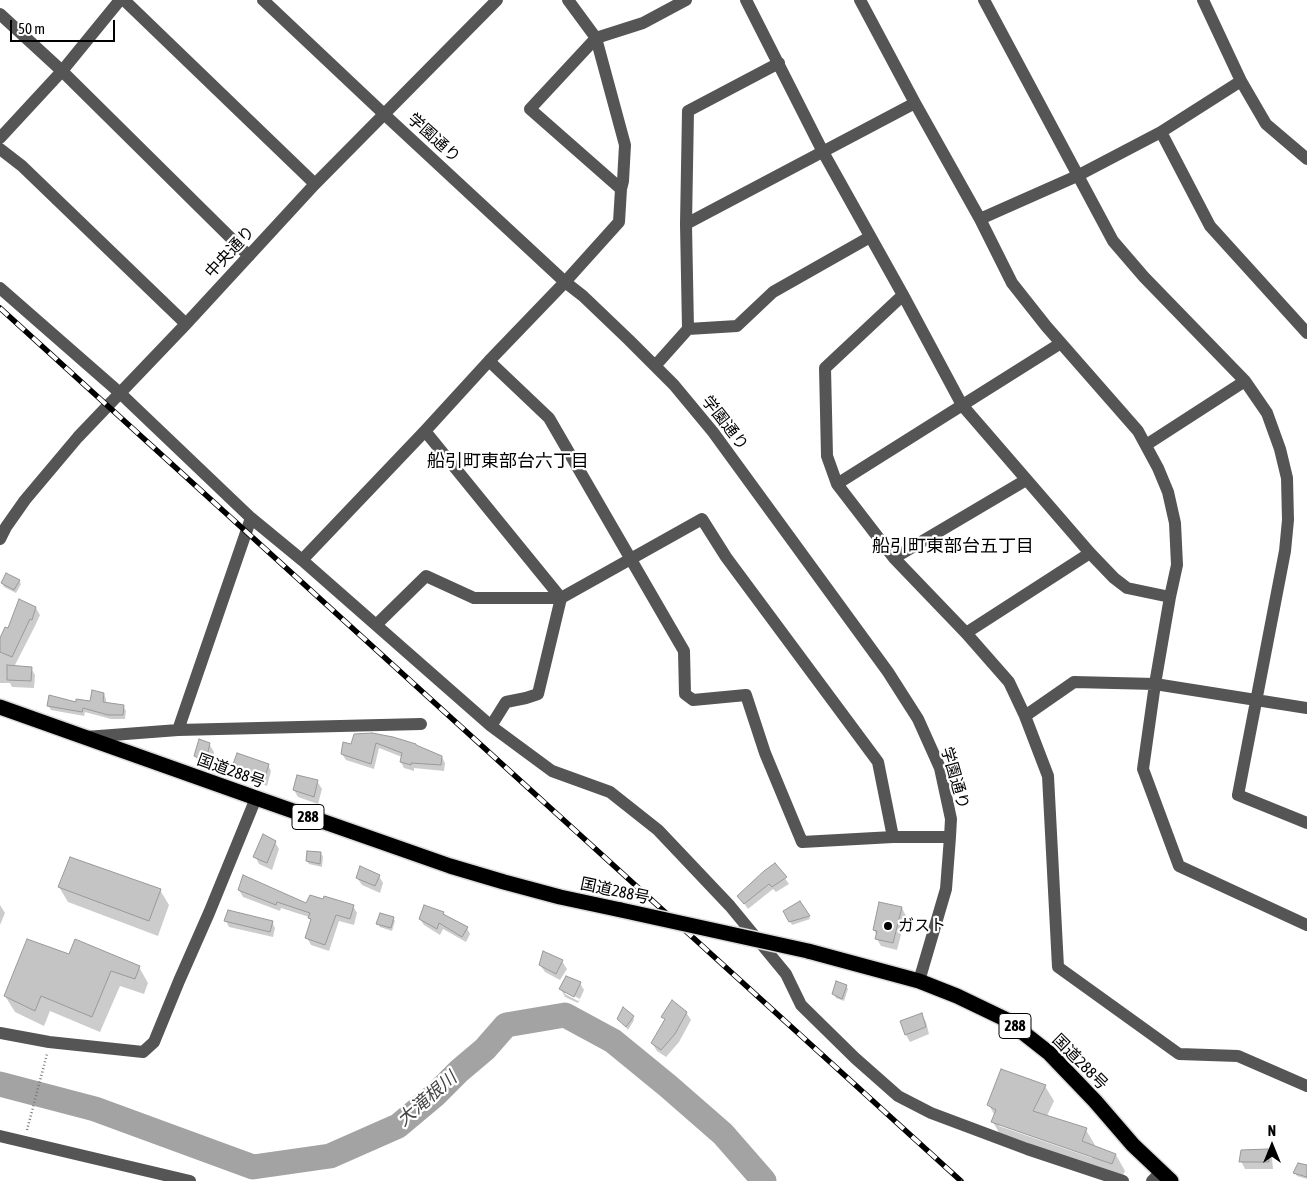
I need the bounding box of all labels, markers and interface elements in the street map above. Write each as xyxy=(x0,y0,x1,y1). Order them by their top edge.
scale bar xyxy=(12,10,118,42)
text: 50 m xyxy=(18,20,45,37)
street label: 学園通り xyxy=(404,109,464,167)
street label: 中央通り xyxy=(201,222,259,282)
street label: 学園通り xyxy=(698,392,752,454)
district label: 船引町東部台六丁目 xyxy=(427,450,589,472)
district label: 船引町東部台五丁目 xyxy=(872,535,1034,557)
street label: 学園通り xyxy=(937,745,973,811)
street label: 国道288号 xyxy=(195,750,267,792)
road number: 288 xyxy=(292,804,324,830)
street label: 国道288号 xyxy=(578,874,652,908)
place label: ガスト xyxy=(898,916,946,936)
marker: ガスト xyxy=(882,920,894,932)
road number: 288 xyxy=(999,1014,1031,1038)
street label: 国道288号 xyxy=(1048,1030,1112,1094)
water label: 大滝根川 xyxy=(393,1067,461,1131)
north arrow xyxy=(1247,1121,1297,1171)
text: N xyxy=(1268,1123,1276,1139)

